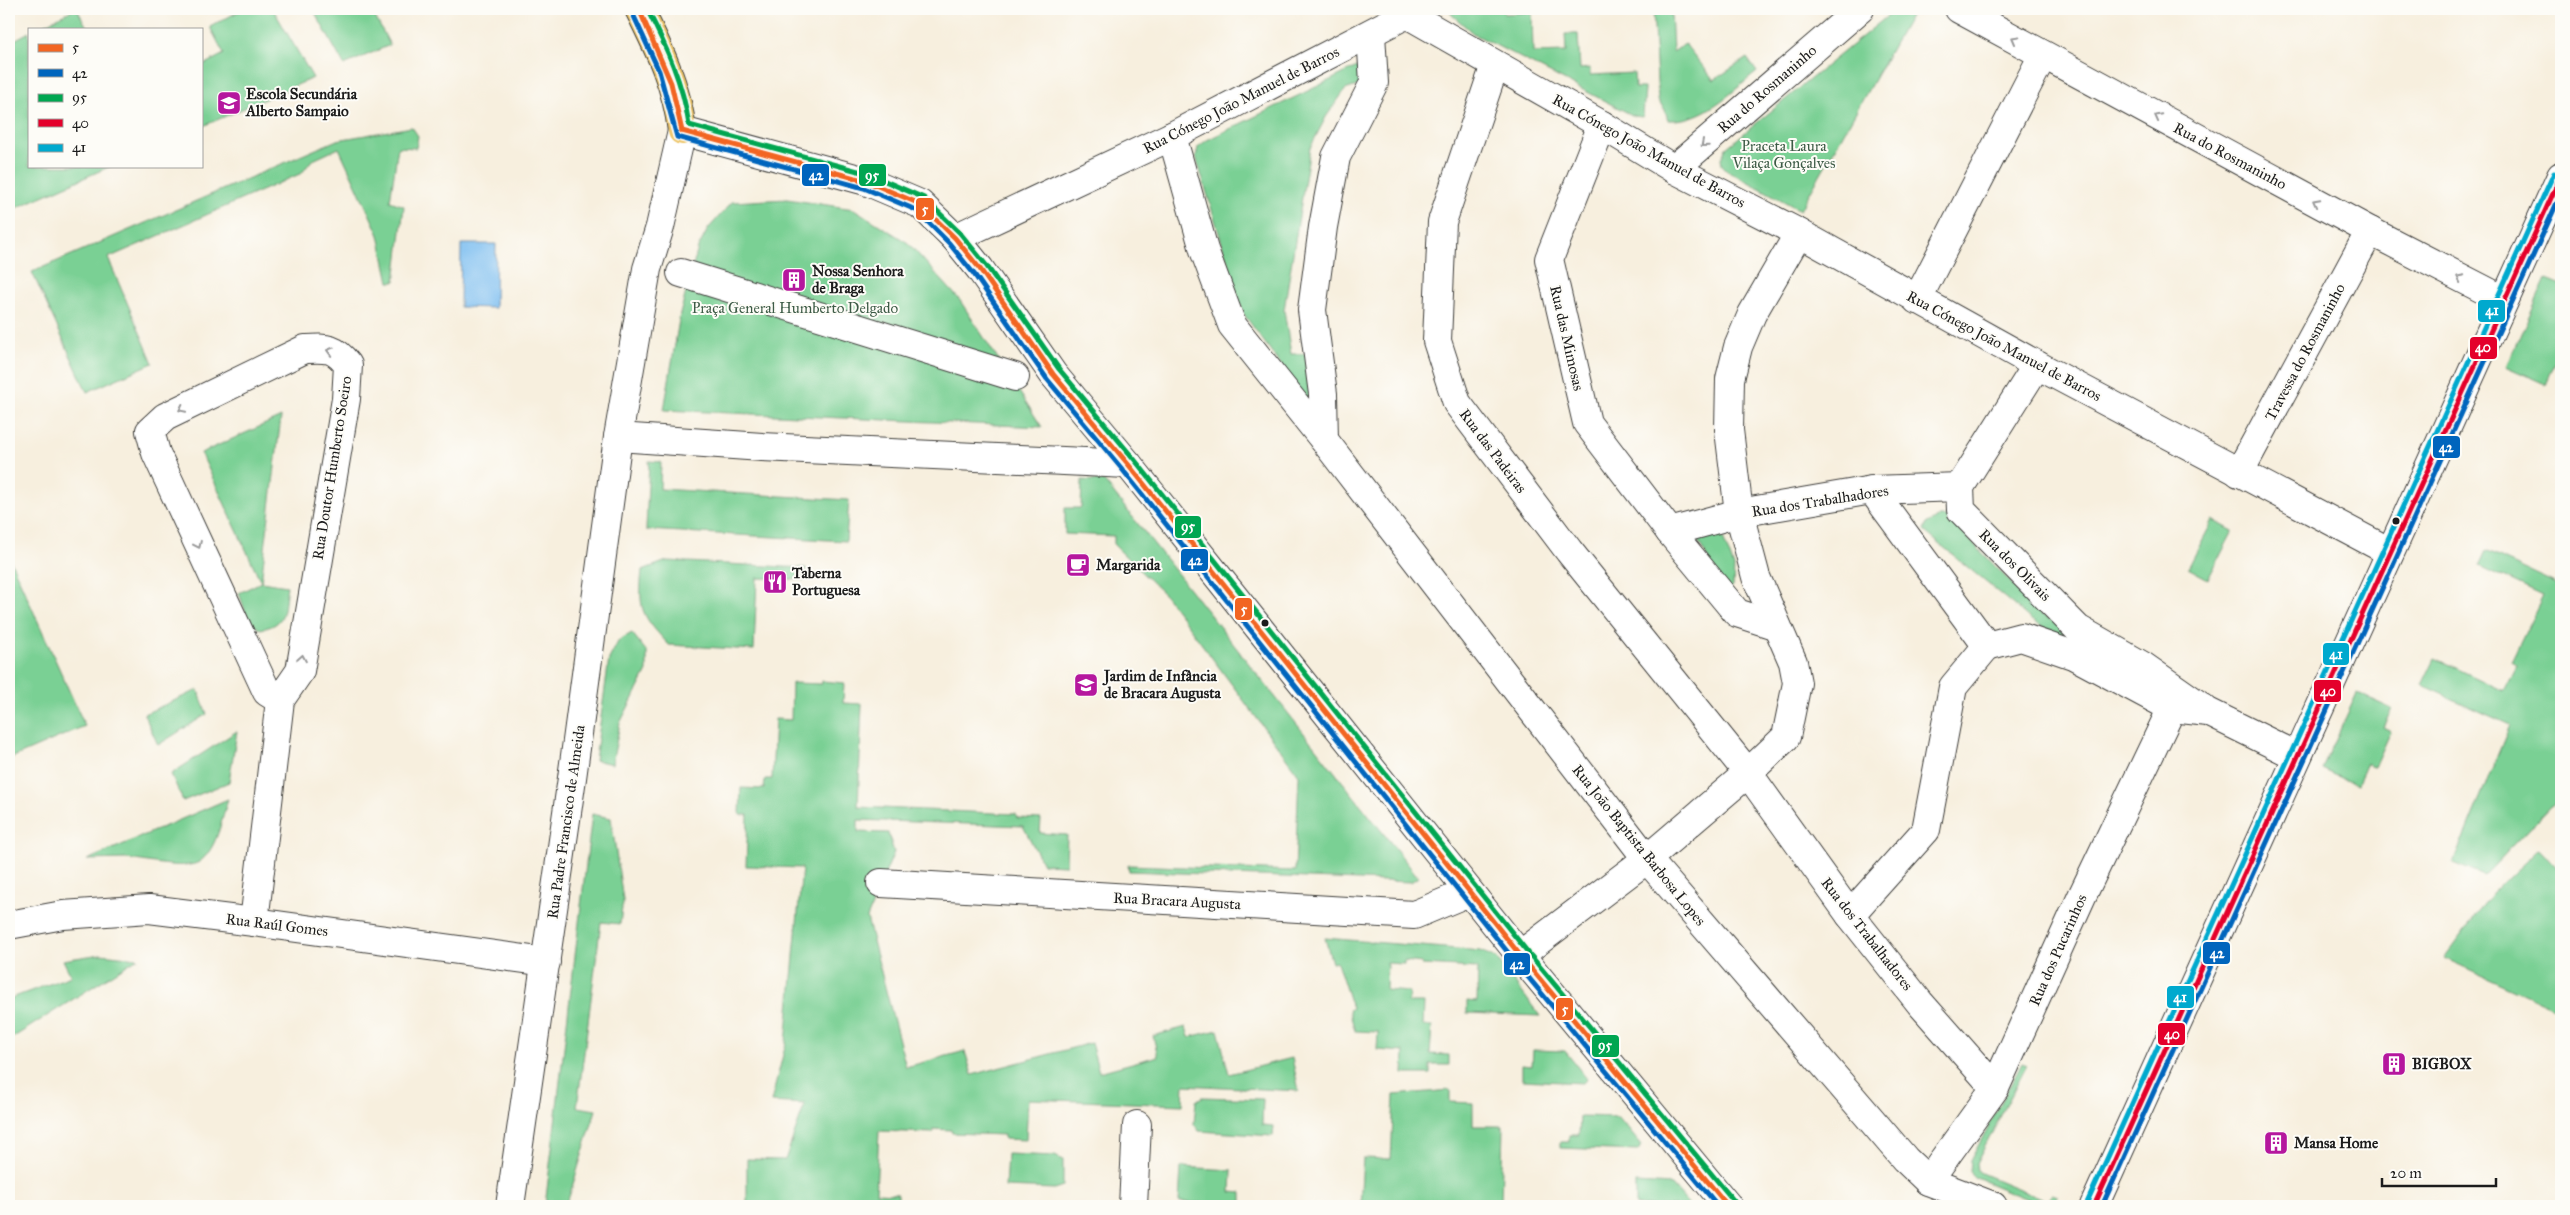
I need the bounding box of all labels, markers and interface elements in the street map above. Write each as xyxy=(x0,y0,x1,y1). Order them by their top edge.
legend xyxy=(28,28,202,168)
one-way arrow xyxy=(2011,36,2020,46)
text: 5 xyxy=(72,38,79,56)
street label: Rua do Rosmaninho xyxy=(1714,41,1820,137)
street label: Rua Cónego João Manuel de Barros xyxy=(1140,43,1343,158)
text: 42 xyxy=(72,64,88,82)
place label: Escola Secundária Alberto Sampaio xyxy=(245,85,358,121)
text: 95 xyxy=(72,88,87,106)
school or university icon: Escola Secundária Alberto Sampaio xyxy=(216,90,242,116)
street label: Rua Cónego João Manuel de Barros xyxy=(1549,90,1749,213)
one-way arrow xyxy=(2154,113,2163,123)
text: 40 xyxy=(72,114,89,132)
street label: Rua do Rosmaninho xyxy=(2170,119,2290,193)
park label: Praceta Laura Vilaça Gonçalves xyxy=(1732,137,1835,172)
text: 41 xyxy=(72,138,86,156)
one-way arrow xyxy=(1700,138,1709,147)
line badge: 42 xyxy=(801,163,830,187)
line badge: 95 xyxy=(858,163,887,187)
text: 42 xyxy=(809,167,824,185)
text: 95 xyxy=(865,167,880,185)
line badge: 5 xyxy=(915,197,935,221)
one-way arrow xyxy=(2313,198,2322,208)
text: 5 xyxy=(922,201,929,218)
place label: Nossa Senhora de Braga xyxy=(812,262,904,298)
building icon: Nossa Senhora de Braga xyxy=(781,267,807,293)
one-way arrow xyxy=(2456,274,2465,284)
street label: Travessa do Rosmaninho xyxy=(2261,280,2349,424)
street label: Rua das Mimosas xyxy=(1546,284,1588,392)
street label: Rua Cónego João Manuel de Barros xyxy=(1903,287,2104,406)
park label: Praça General Humberto Delgado xyxy=(692,299,899,317)
line badge: 41 xyxy=(2477,299,2506,323)
text: 41 xyxy=(2485,302,2499,320)
line badge: 40 xyxy=(2469,336,2498,360)
text: 40 xyxy=(2475,339,2491,357)
one-way arrow xyxy=(326,346,335,356)
street label: Rua Doutor Humberto Soeiro xyxy=(309,374,355,561)
one-way arrow xyxy=(178,403,187,413)
street label: Rua das Padeiras xyxy=(1456,405,1530,497)
line badge: 42 xyxy=(2432,435,2461,459)
text: 42 xyxy=(2439,439,2454,457)
street label: Rua dos Trabalhadores xyxy=(1750,481,1890,521)
line badge: 95 xyxy=(1174,515,1202,539)
unlabelled marker xyxy=(2391,516,2401,526)
text: 95 xyxy=(1181,518,1196,536)
street label: Rua dos Olivais xyxy=(1975,525,2055,605)
one-way arrow xyxy=(192,539,202,548)
line badge: 42 xyxy=(1180,548,1209,572)
cafe icon: Margarida xyxy=(1065,552,1091,578)
text: 42 xyxy=(1188,552,1203,570)
place label: Margarida xyxy=(1096,556,1161,575)
place label: Taberna Portuguesa xyxy=(791,564,861,600)
restaurant icon: Taberna Portuguesa xyxy=(762,569,788,595)
line badge: 5 xyxy=(1234,597,1253,621)
text: 5 xyxy=(1241,601,1248,618)
unlabelled marker xyxy=(1260,618,1270,628)
line badge: 41 xyxy=(2322,642,2350,666)
text: 41 xyxy=(2329,646,2343,664)
one-way arrow xyxy=(296,653,306,662)
place label: Jardim de Infância de Bracara Augusta xyxy=(1102,667,1222,703)
school or university icon: Jardim de Infância de Bracara Augusta xyxy=(1073,672,1099,698)
line badge: 40 xyxy=(2313,679,2342,703)
text: 40 xyxy=(2320,683,2336,701)
street label: Rua Padre Francisco de Almeida xyxy=(543,723,589,920)
street label: Rua João Baptista Barbosa Lopes xyxy=(1568,761,1710,930)
street label: Rua dos Trabalhadores xyxy=(1817,874,1917,994)
street label: Rua Bracara Augusta xyxy=(1113,889,1242,913)
street label: Rua dos Pucarinhos xyxy=(2025,891,2091,1009)
street label: Rua Raúl Gomes xyxy=(225,910,329,940)
line badge: 42 xyxy=(2202,941,2231,965)
text: 42 xyxy=(2210,945,2225,963)
line badge: 42 xyxy=(1503,952,1531,976)
text: 42 xyxy=(1510,956,1525,974)
line badge: 41 xyxy=(2166,985,2195,1009)
text: 41 xyxy=(2173,989,2187,1007)
line badge: 5 xyxy=(1555,997,1574,1021)
text: 5 xyxy=(1562,1001,1569,1018)
line badge: 40 xyxy=(2157,1022,2186,1046)
text: 40 xyxy=(2164,1026,2180,1044)
line badge: 95 xyxy=(1591,1034,1620,1058)
text: 95 xyxy=(1598,1037,1613,1055)
building icon: BIGBOX xyxy=(2381,1051,2407,1077)
place label: BIGBOX xyxy=(2412,1055,2472,1073)
building icon: Mansa Home xyxy=(2263,1130,2289,1156)
place label: Mansa Home xyxy=(2294,1134,2379,1152)
scale bar xyxy=(2382,1155,2496,1187)
text: 20 m xyxy=(2390,1164,2422,1182)

